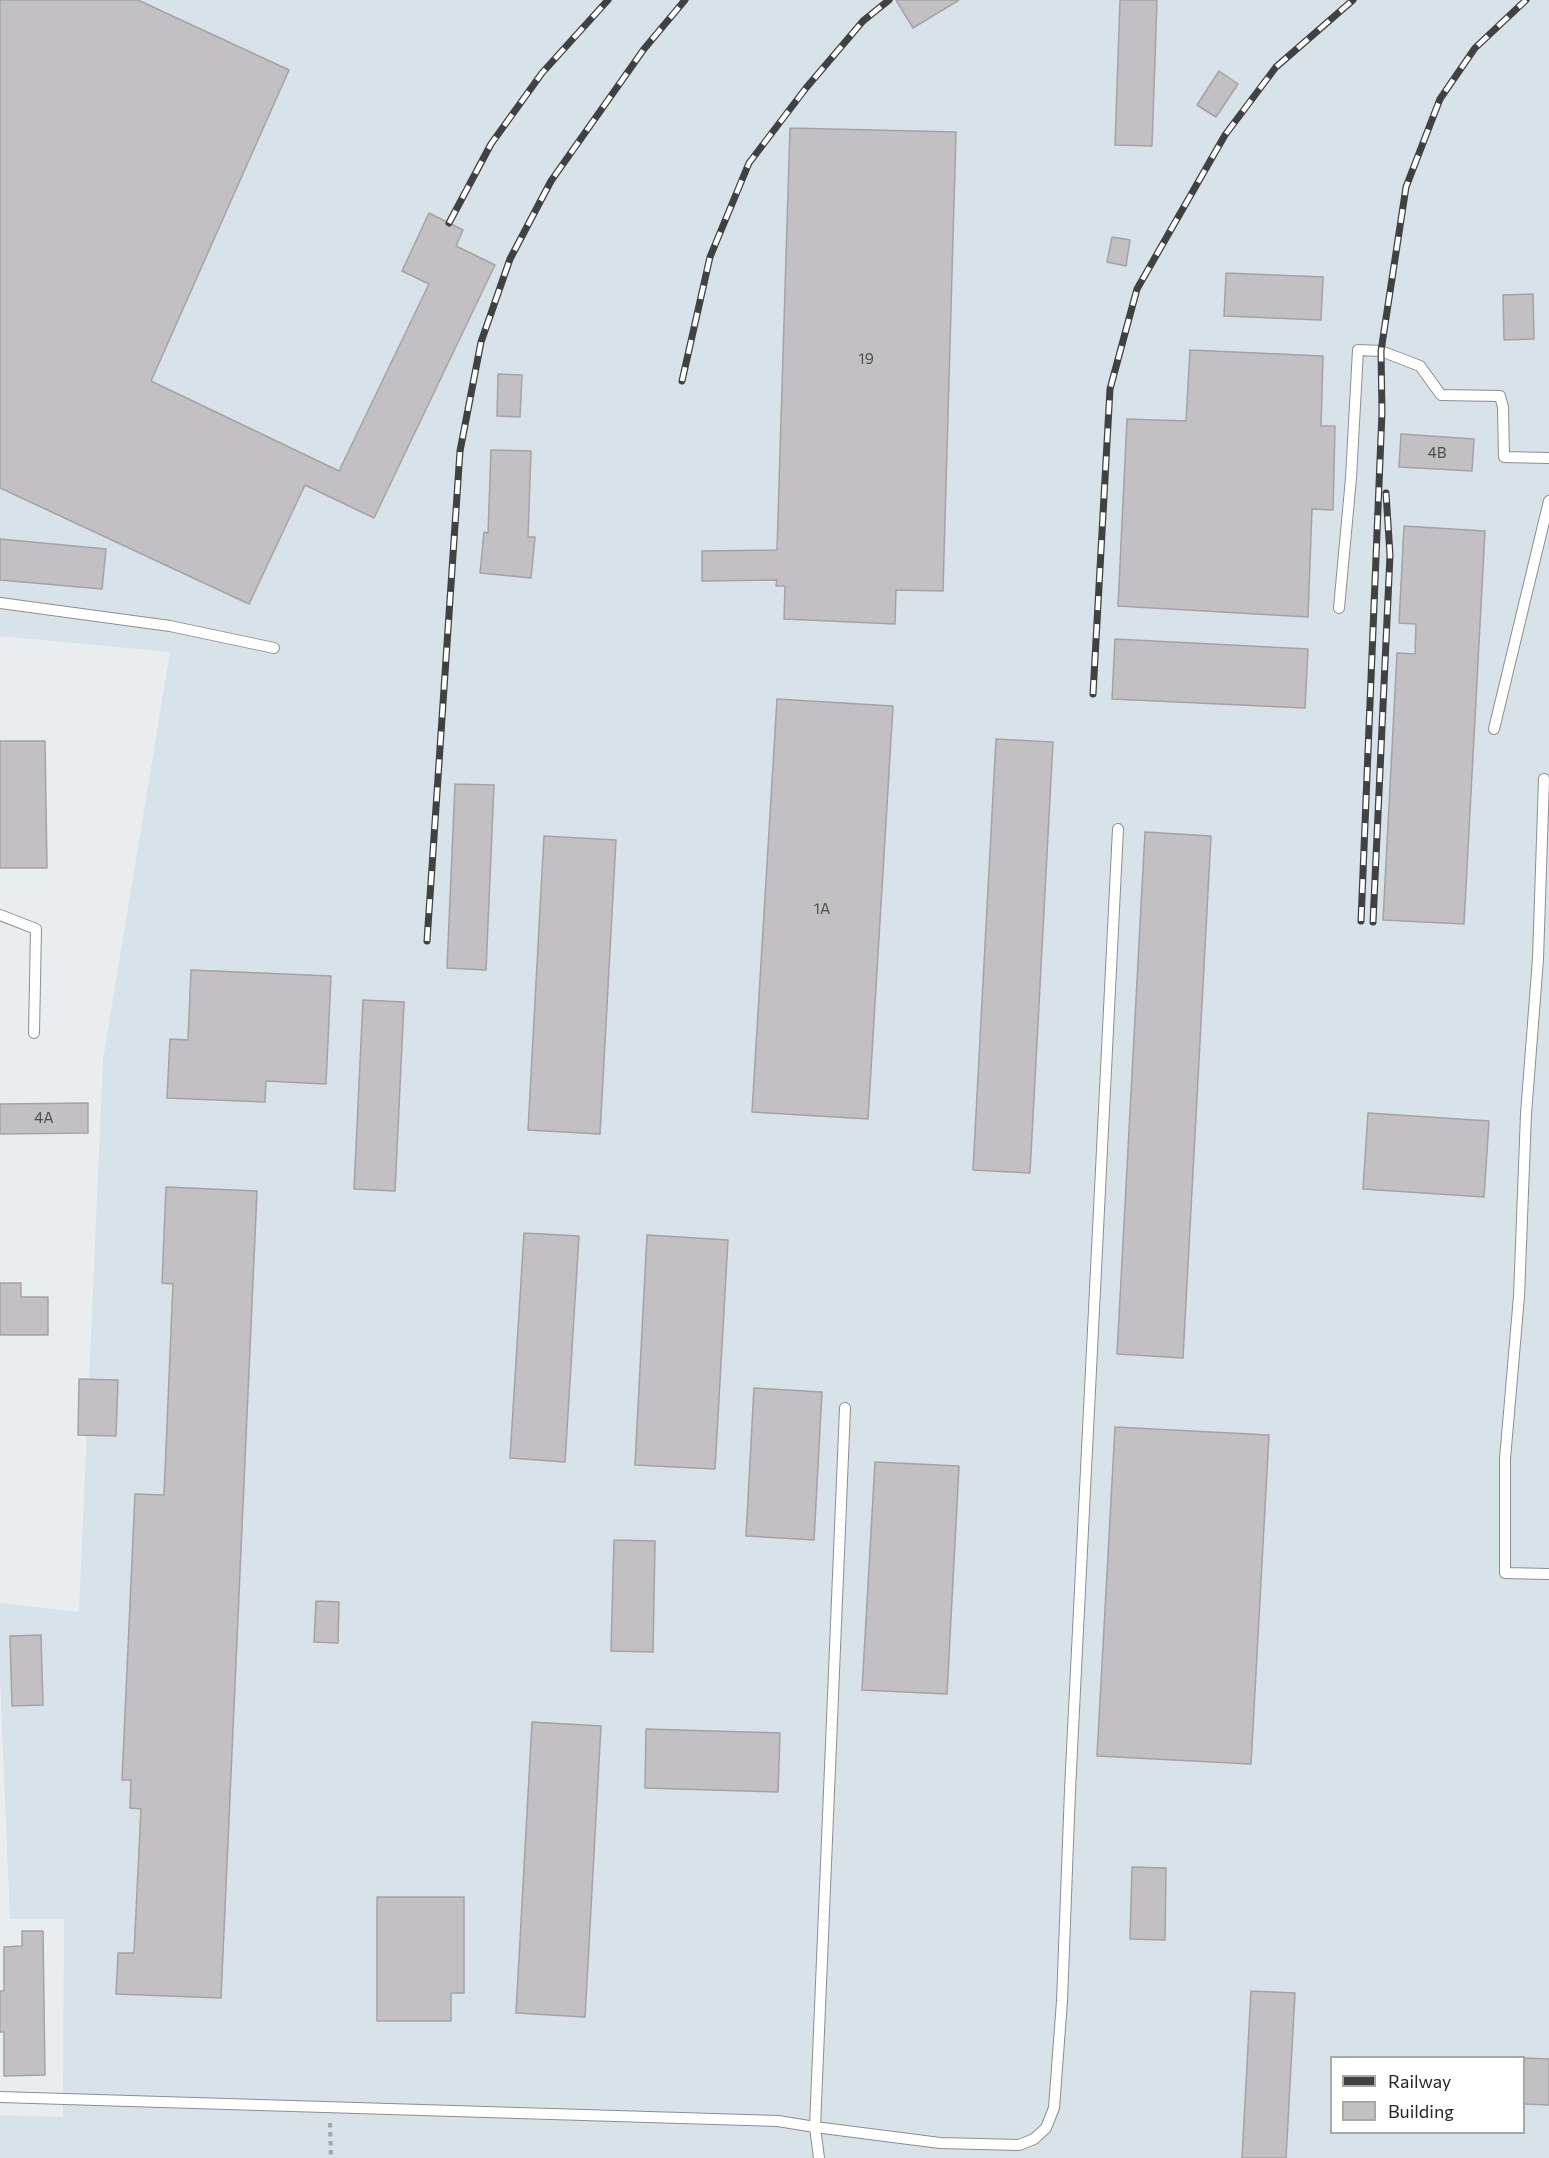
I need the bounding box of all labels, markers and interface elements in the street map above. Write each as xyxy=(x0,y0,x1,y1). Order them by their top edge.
house number: 19 xyxy=(858,350,874,368)
house number: 4В xyxy=(1428,444,1446,462)
house number: 1А xyxy=(814,900,830,918)
house number: 4А xyxy=(34,1109,54,1127)
legend xyxy=(1330,2056,1525,2134)
text: Railway xyxy=(1388,2070,1451,2092)
text: Building xyxy=(1388,2100,1454,2122)

